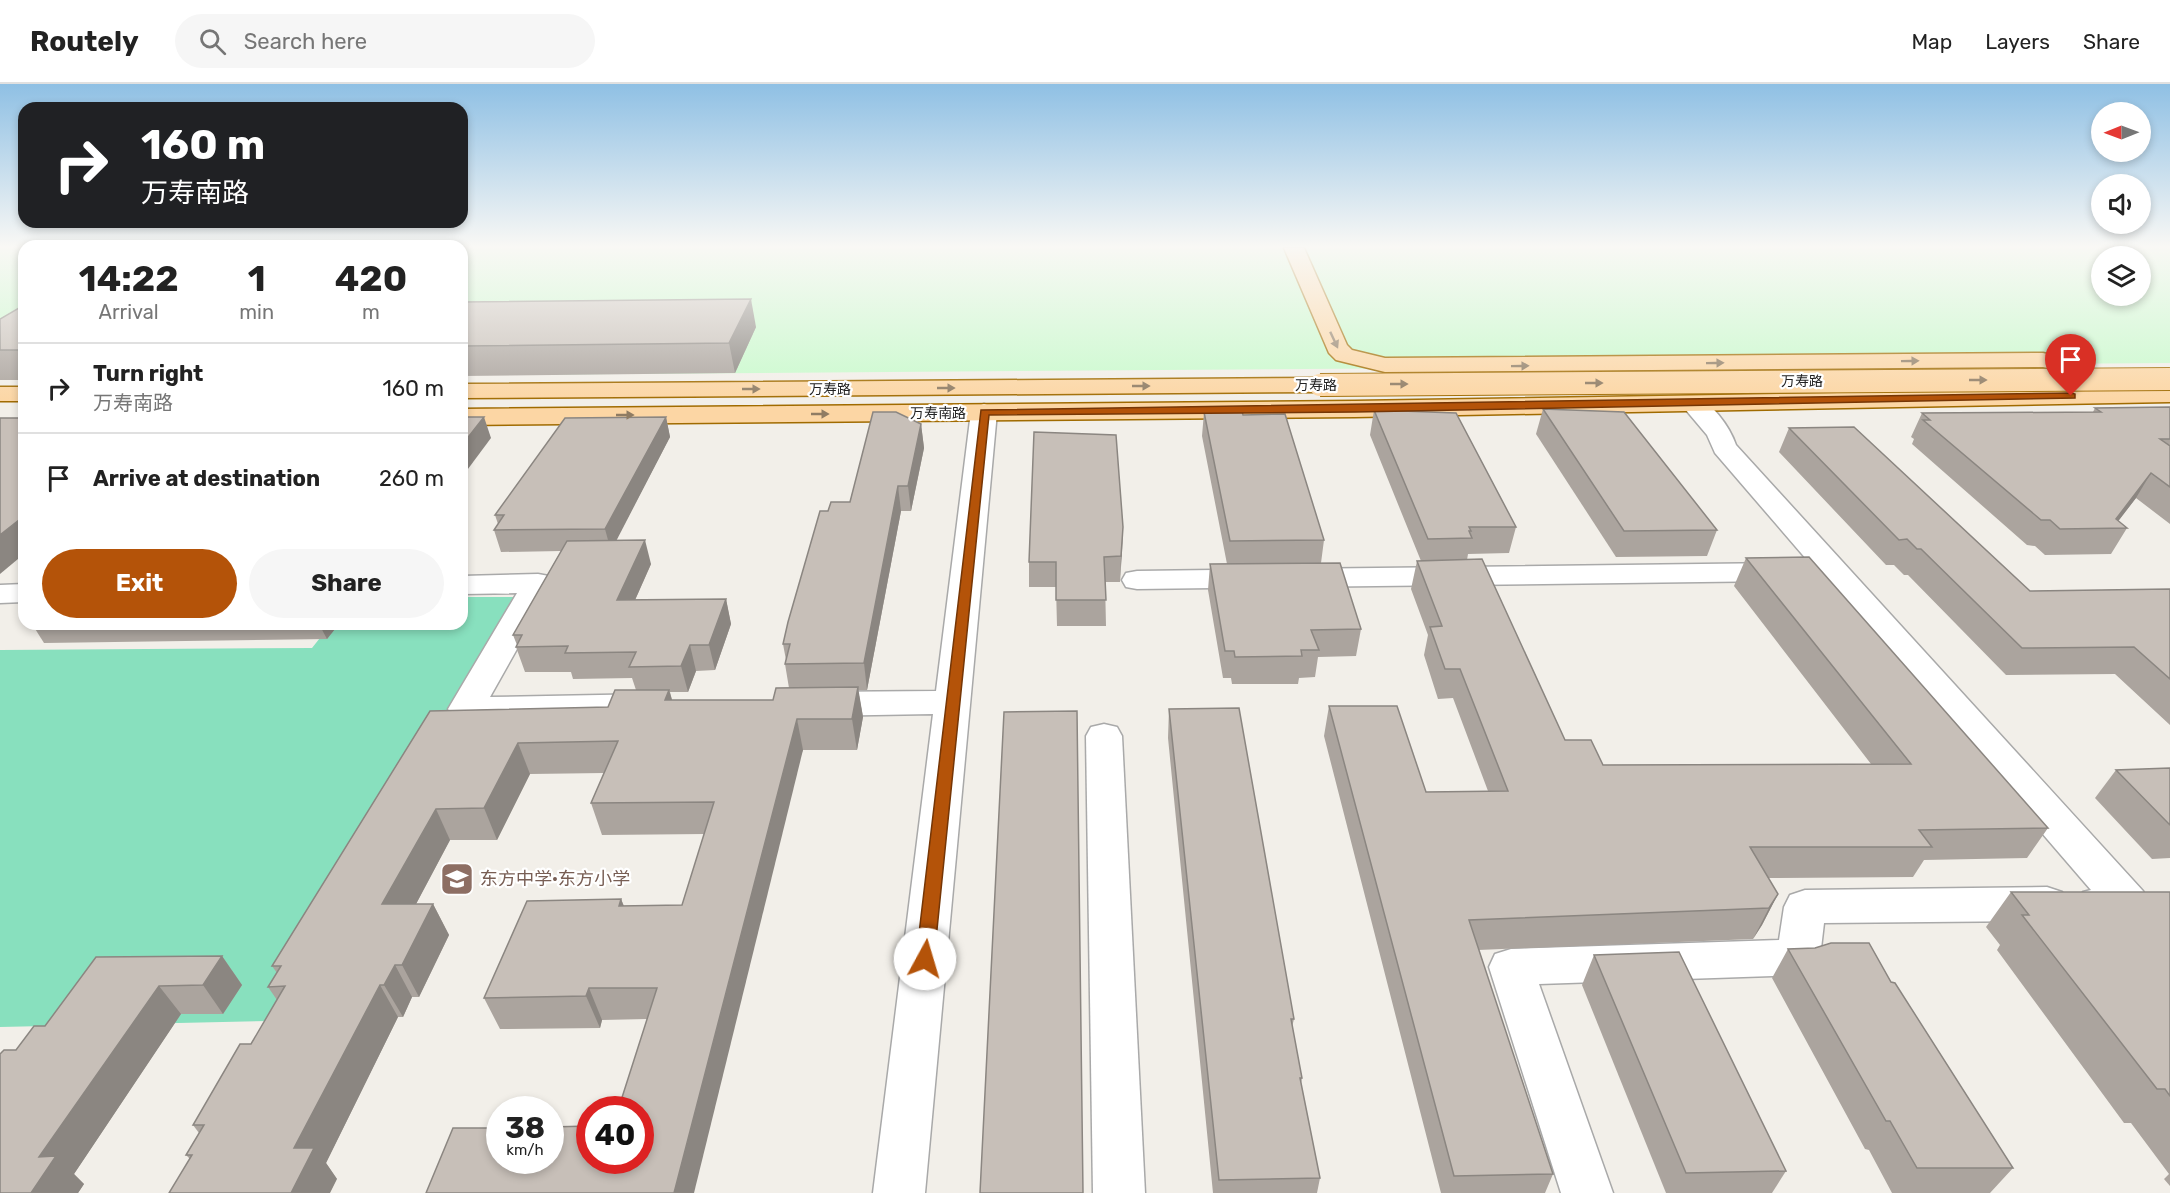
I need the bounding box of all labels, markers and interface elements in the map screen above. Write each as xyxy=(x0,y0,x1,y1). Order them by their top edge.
search box xyxy=(175,14,595,68)
text: Routely xyxy=(30,25,139,58)
icon: search xyxy=(196,25,229,58)
text: Search here xyxy=(244,28,367,55)
text: Map xyxy=(1911,29,1952,54)
text: Layers xyxy=(1985,29,2050,54)
text: Share xyxy=(2083,29,2140,54)
north arrow xyxy=(2091,102,2151,162)
map controls xyxy=(2091,102,2151,306)
text: 160 m xyxy=(141,120,265,170)
icon: right xyxy=(42,126,120,204)
button: sound xyxy=(2091,174,2151,234)
text: 万寿南路 xyxy=(141,177,249,209)
button: layers xyxy=(2091,246,2151,306)
text: 14:22 xyxy=(79,257,179,300)
text: 1 xyxy=(248,257,266,300)
text: 420 xyxy=(335,257,407,300)
text: Arrival xyxy=(99,300,159,324)
text: min xyxy=(239,300,274,324)
text: m xyxy=(362,300,380,324)
one-way arrow xyxy=(1329,332,1338,349)
pin xyxy=(2045,334,2096,396)
icon: arrive xyxy=(2054,343,2087,376)
one-way arrow xyxy=(1900,356,1919,366)
one-way arrow xyxy=(1705,359,1724,368)
text: Turn right xyxy=(93,360,203,387)
one-way arrow xyxy=(1510,361,1529,370)
icon: right xyxy=(42,372,75,405)
street label: 万寿路 xyxy=(1781,373,1823,390)
text: 160 m xyxy=(382,375,444,402)
one-way arrow xyxy=(1969,375,1988,385)
street label: 万寿路 xyxy=(1295,377,1337,394)
one-way arrow xyxy=(1585,378,1604,388)
one-way arrow xyxy=(1390,379,1409,389)
street label: 万寿路 xyxy=(809,381,851,398)
one-way arrow xyxy=(1132,381,1151,391)
one-way arrow xyxy=(937,383,956,393)
one-way arrow xyxy=(742,384,761,394)
text: 万寿南路 xyxy=(93,391,173,415)
street label: 万寿南路 xyxy=(910,405,966,422)
one-way arrow xyxy=(811,409,830,419)
one-way arrow xyxy=(616,410,635,420)
icon: arrive xyxy=(42,462,75,495)
text: Arrive at destination xyxy=(93,465,320,492)
text: 260 m xyxy=(379,465,444,492)
button: Exit xyxy=(42,549,237,618)
button: Share xyxy=(249,549,444,618)
school or university icon: 东方中学·东方小学 xyxy=(439,861,475,897)
place label: 东方中学·东方小学 xyxy=(480,868,630,890)
position arrow xyxy=(893,927,957,991)
speed limit sign: 40 xyxy=(576,1096,654,1174)
text: 38 xyxy=(505,1110,545,1146)
text: km/h xyxy=(506,1141,544,1159)

